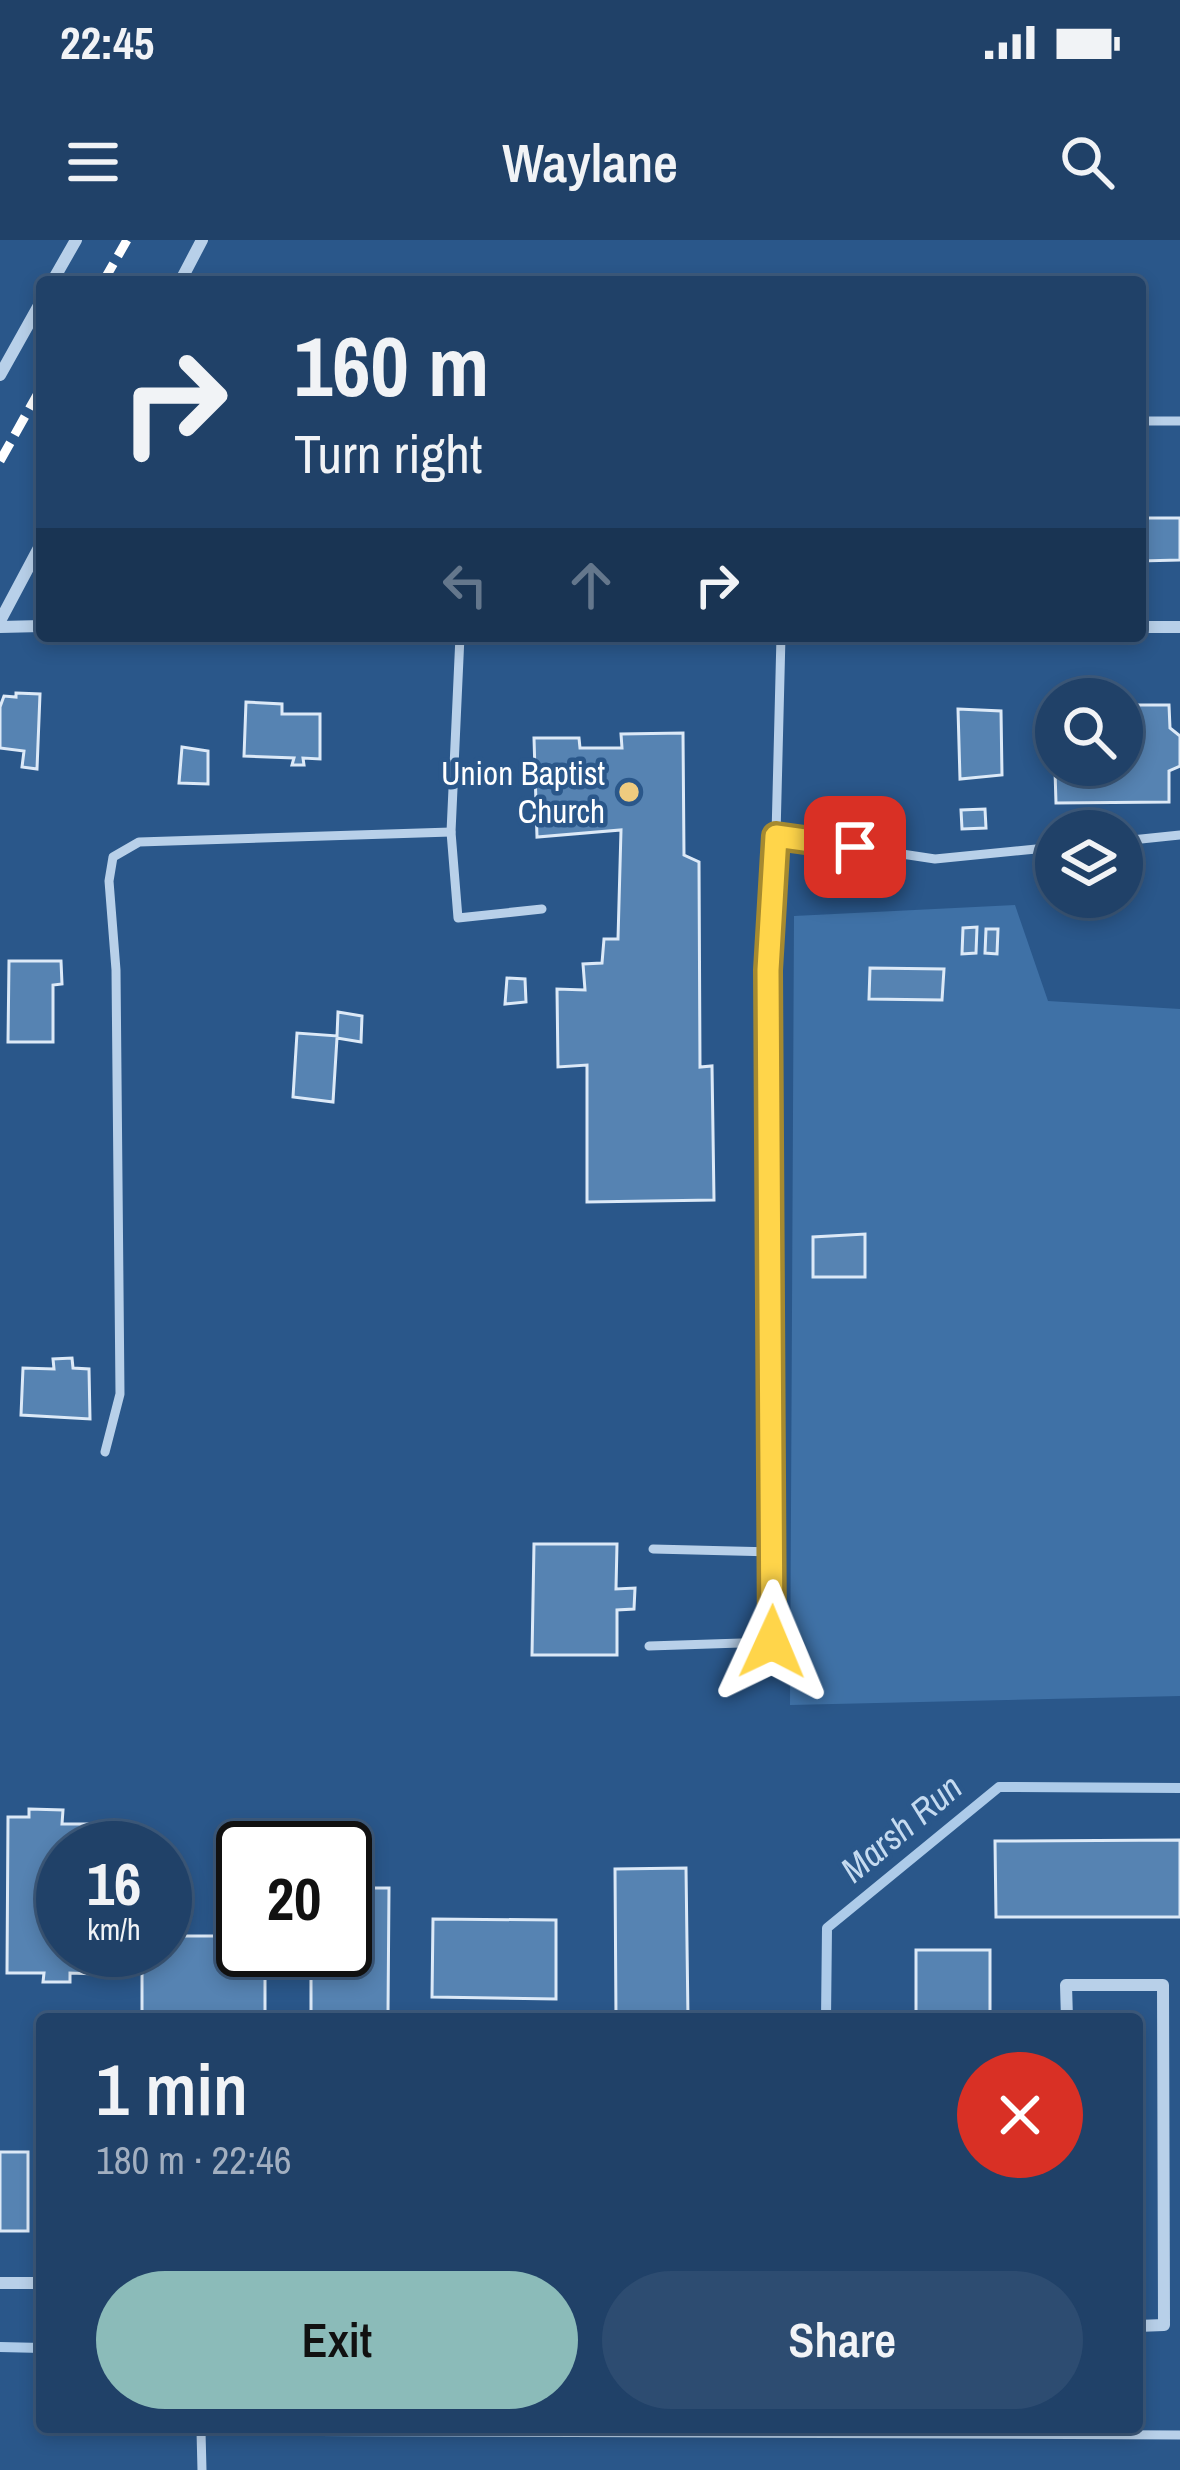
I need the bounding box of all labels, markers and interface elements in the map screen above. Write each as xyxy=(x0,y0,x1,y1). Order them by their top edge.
text: 22:45 xyxy=(60,12,154,73)
text: Waylane xyxy=(502,126,678,199)
icon: menu xyxy=(60,129,126,195)
icon: search xyxy=(1054,129,1120,195)
text: 160 m xyxy=(294,309,489,422)
icon: right xyxy=(96,324,252,480)
text: Turn right xyxy=(294,417,482,490)
icon: left xyxy=(432,552,498,618)
icon: ahead xyxy=(558,552,624,618)
icon: right xyxy=(684,552,750,618)
map controls xyxy=(1035,678,1143,918)
button: search xyxy=(1035,678,1143,786)
place label: Union Baptist Church xyxy=(441,751,605,833)
marker: Union Baptist Church xyxy=(616,779,642,805)
pin xyxy=(804,796,906,898)
button: layers xyxy=(1035,810,1143,918)
icon: arrive xyxy=(822,814,888,880)
position arrow xyxy=(709,1579,835,1705)
water label: Marsh Run xyxy=(830,1763,972,1893)
speed limit sign: 20 xyxy=(216,1821,372,1977)
text: 16 xyxy=(87,1843,141,1924)
text: km/h xyxy=(87,1909,141,1949)
text: 1 min xyxy=(96,2040,248,2137)
button: close xyxy=(957,2052,1083,2178)
text: 180 m · 22:46 xyxy=(96,2134,292,2186)
button: Exit xyxy=(96,2271,578,2409)
button: Share xyxy=(602,2271,1083,2409)

